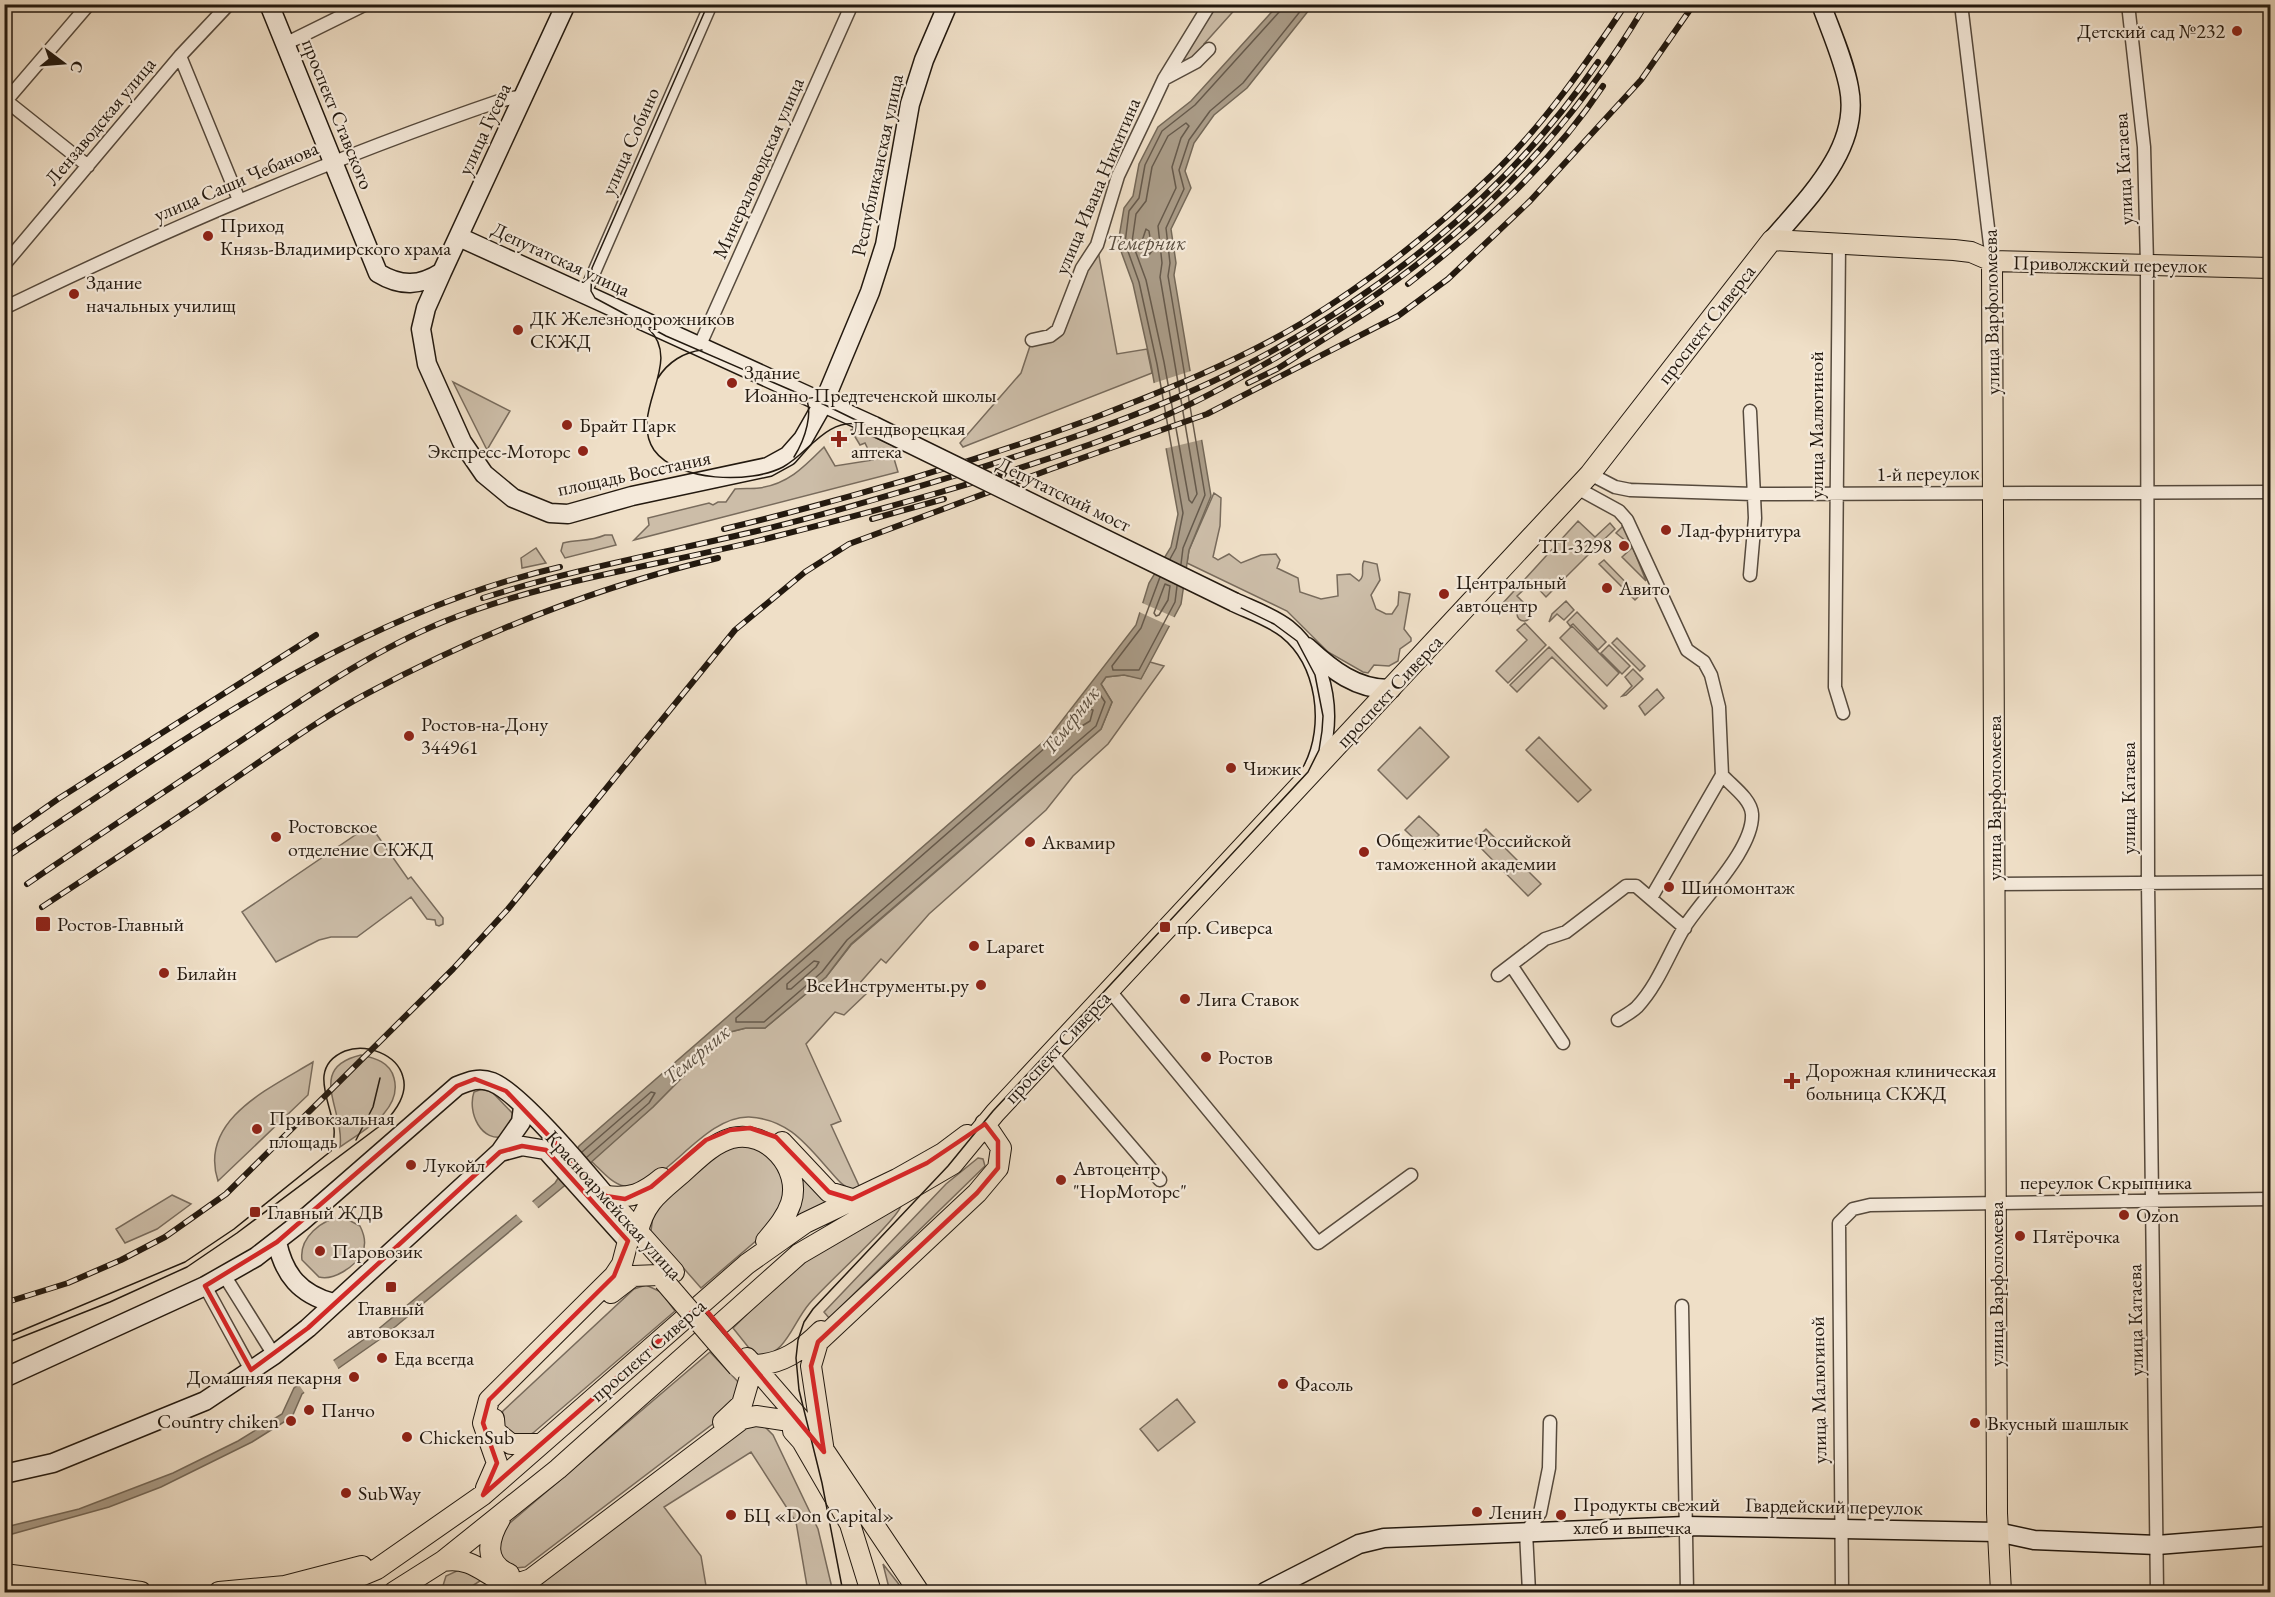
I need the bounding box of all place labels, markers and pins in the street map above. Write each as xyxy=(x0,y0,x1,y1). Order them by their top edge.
place label: Детский сад №232 xyxy=(2077,18,2225,44)
marker: Детский сад №232 xyxy=(2230,24,2244,38)
place label: Приход Князь-Владимирского храма xyxy=(220,212,451,261)
marker: Приход Князь-Владимирского храма xyxy=(201,229,215,243)
place label: Здание начальных училищ xyxy=(86,269,236,318)
marker: Здание начальных училищ xyxy=(67,287,81,301)
place label: ДК Железнодорожников СКЖД xyxy=(530,305,735,354)
marker: ДК Железнодорожников СКЖД xyxy=(511,323,525,337)
place label: Здание Иоанно-Предтеченской школы xyxy=(744,359,996,408)
marker: Здание Иоанно-Предтеченской школы xyxy=(725,376,739,390)
place label: Брайт Парк xyxy=(579,412,676,438)
place label: Лендворецкая аптека xyxy=(851,415,966,464)
marker: Брайт Парк xyxy=(560,418,574,432)
marker: Лендворецкая аптека xyxy=(832,432,846,446)
place label: Экспресс-Моторс xyxy=(427,438,571,464)
marker: Экспресс-Моторс xyxy=(576,444,590,458)
place label: Лад-фурнитура xyxy=(1678,517,1801,543)
marker: Лад-фурнитура xyxy=(1659,523,1673,537)
place label: ТП-3298 xyxy=(1538,533,1612,559)
marker: ТП-3298 xyxy=(1617,539,1631,553)
place label: Центральный автоцентр xyxy=(1456,569,1567,618)
place label: Авито xyxy=(1618,575,1670,601)
marker: Авито xyxy=(1600,581,1614,595)
marker: Центральный автоцентр xyxy=(1437,587,1451,601)
place label: Ростов-на-Дону 344961 xyxy=(421,711,548,760)
marker: Ростов-на-Дону 344961 xyxy=(402,729,416,743)
place label: Чижик xyxy=(1243,755,1302,781)
marker: Чижик xyxy=(1224,761,1238,775)
place label: Ростовское отделение СКЖД xyxy=(288,813,434,862)
place label: Общежитие Российской таможенной академии xyxy=(1376,827,1572,876)
place label: Аквамир xyxy=(1041,829,1115,855)
marker: Ростовское отделение СКЖД xyxy=(269,830,283,844)
marker: Аквамир xyxy=(1023,835,1037,849)
marker: Общежитие Российской таможенной академии xyxy=(1357,845,1371,859)
place label: Шиномонтаж xyxy=(1681,874,1795,900)
marker: Шиномонтаж xyxy=(1662,880,1676,894)
place label: Ростов-Главный xyxy=(57,911,184,937)
place label: пр. Сиверса xyxy=(1177,914,1273,940)
marker: Ростов-Главный xyxy=(34,915,52,933)
marker: пр. Сиверса xyxy=(1158,920,1172,934)
place label: Laparet xyxy=(986,933,1045,959)
marker: Laparet xyxy=(967,939,981,953)
place label: Билайн xyxy=(176,960,237,986)
marker: Билайн xyxy=(157,966,171,980)
place label: ВсеИнструменты.ру xyxy=(806,972,969,998)
marker: ВсеИнструменты.ру xyxy=(974,978,988,992)
place label: Лига Ставок xyxy=(1197,986,1300,1012)
marker: Лига Ставок xyxy=(1178,992,1192,1006)
place label: Ростов xyxy=(1218,1044,1273,1070)
marker: Ростов xyxy=(1199,1050,1213,1064)
place label: Дорожная клиническая больница СКЖД xyxy=(1806,1057,1996,1106)
marker: Дорожная клиническая больница СКЖД xyxy=(1783,1072,1801,1090)
place label: Привокзальная площадь xyxy=(269,1105,395,1154)
marker: Привокзальная площадь xyxy=(250,1122,264,1136)
place label: Лукойл xyxy=(423,1152,486,1178)
place label: Автоцентр "НорМоторс" xyxy=(1072,1155,1187,1204)
marker: Лукойл xyxy=(404,1158,418,1172)
marker: Автоцентр "НорМоторс" xyxy=(1054,1173,1068,1187)
place label: Главный ЖДВ xyxy=(267,1199,383,1225)
place label: Ozon xyxy=(2136,1202,2180,1228)
marker: Главный ЖДВ xyxy=(248,1205,262,1219)
marker: Ozon xyxy=(2117,1208,2131,1222)
place label: Пятёрочка xyxy=(2032,1223,2120,1249)
marker: Пятёрочка xyxy=(2013,1229,2027,1243)
place label: Паровозик xyxy=(332,1238,423,1264)
marker: Паровозик xyxy=(313,1244,327,1258)
marker: Главный автовокзал xyxy=(384,1280,398,1294)
place label: Главный автовокзал xyxy=(347,1295,435,1344)
place label: Еда всегда xyxy=(394,1345,474,1371)
marker: Еда всегда xyxy=(375,1351,389,1365)
place label: Домашняя пекарня xyxy=(187,1364,342,1390)
marker: Домашняя пекарня xyxy=(347,1370,361,1384)
place label: Фасоль xyxy=(1295,1371,1353,1397)
marker: Фасоль xyxy=(1276,1377,1290,1391)
place label: Панчо xyxy=(321,1397,375,1423)
marker: Панчо xyxy=(302,1403,316,1417)
place label: Country chiken xyxy=(157,1408,279,1434)
place label: Вкусный шашлык xyxy=(1987,1410,2129,1436)
marker: Country chiken xyxy=(284,1414,298,1428)
marker: Вкусный шашлык xyxy=(1968,1416,1982,1430)
place label: ChickenSub xyxy=(419,1424,514,1450)
marker: ChickenSub xyxy=(400,1430,414,1444)
place label: SubWay xyxy=(358,1480,421,1506)
marker: SubWay xyxy=(339,1486,353,1500)
place label: Продукты свежий хлеб и выпечка xyxy=(1573,1491,1721,1540)
place label: Ленин xyxy=(1489,1499,1542,1525)
place label: БЦ «Don Capital» xyxy=(743,1502,894,1528)
marker: Ленин xyxy=(1470,1505,1484,1519)
marker: БЦ «Don Capital» xyxy=(724,1508,738,1522)
marker: Продукты свежий хлеб и выпечка xyxy=(1554,1508,1568,1522)

